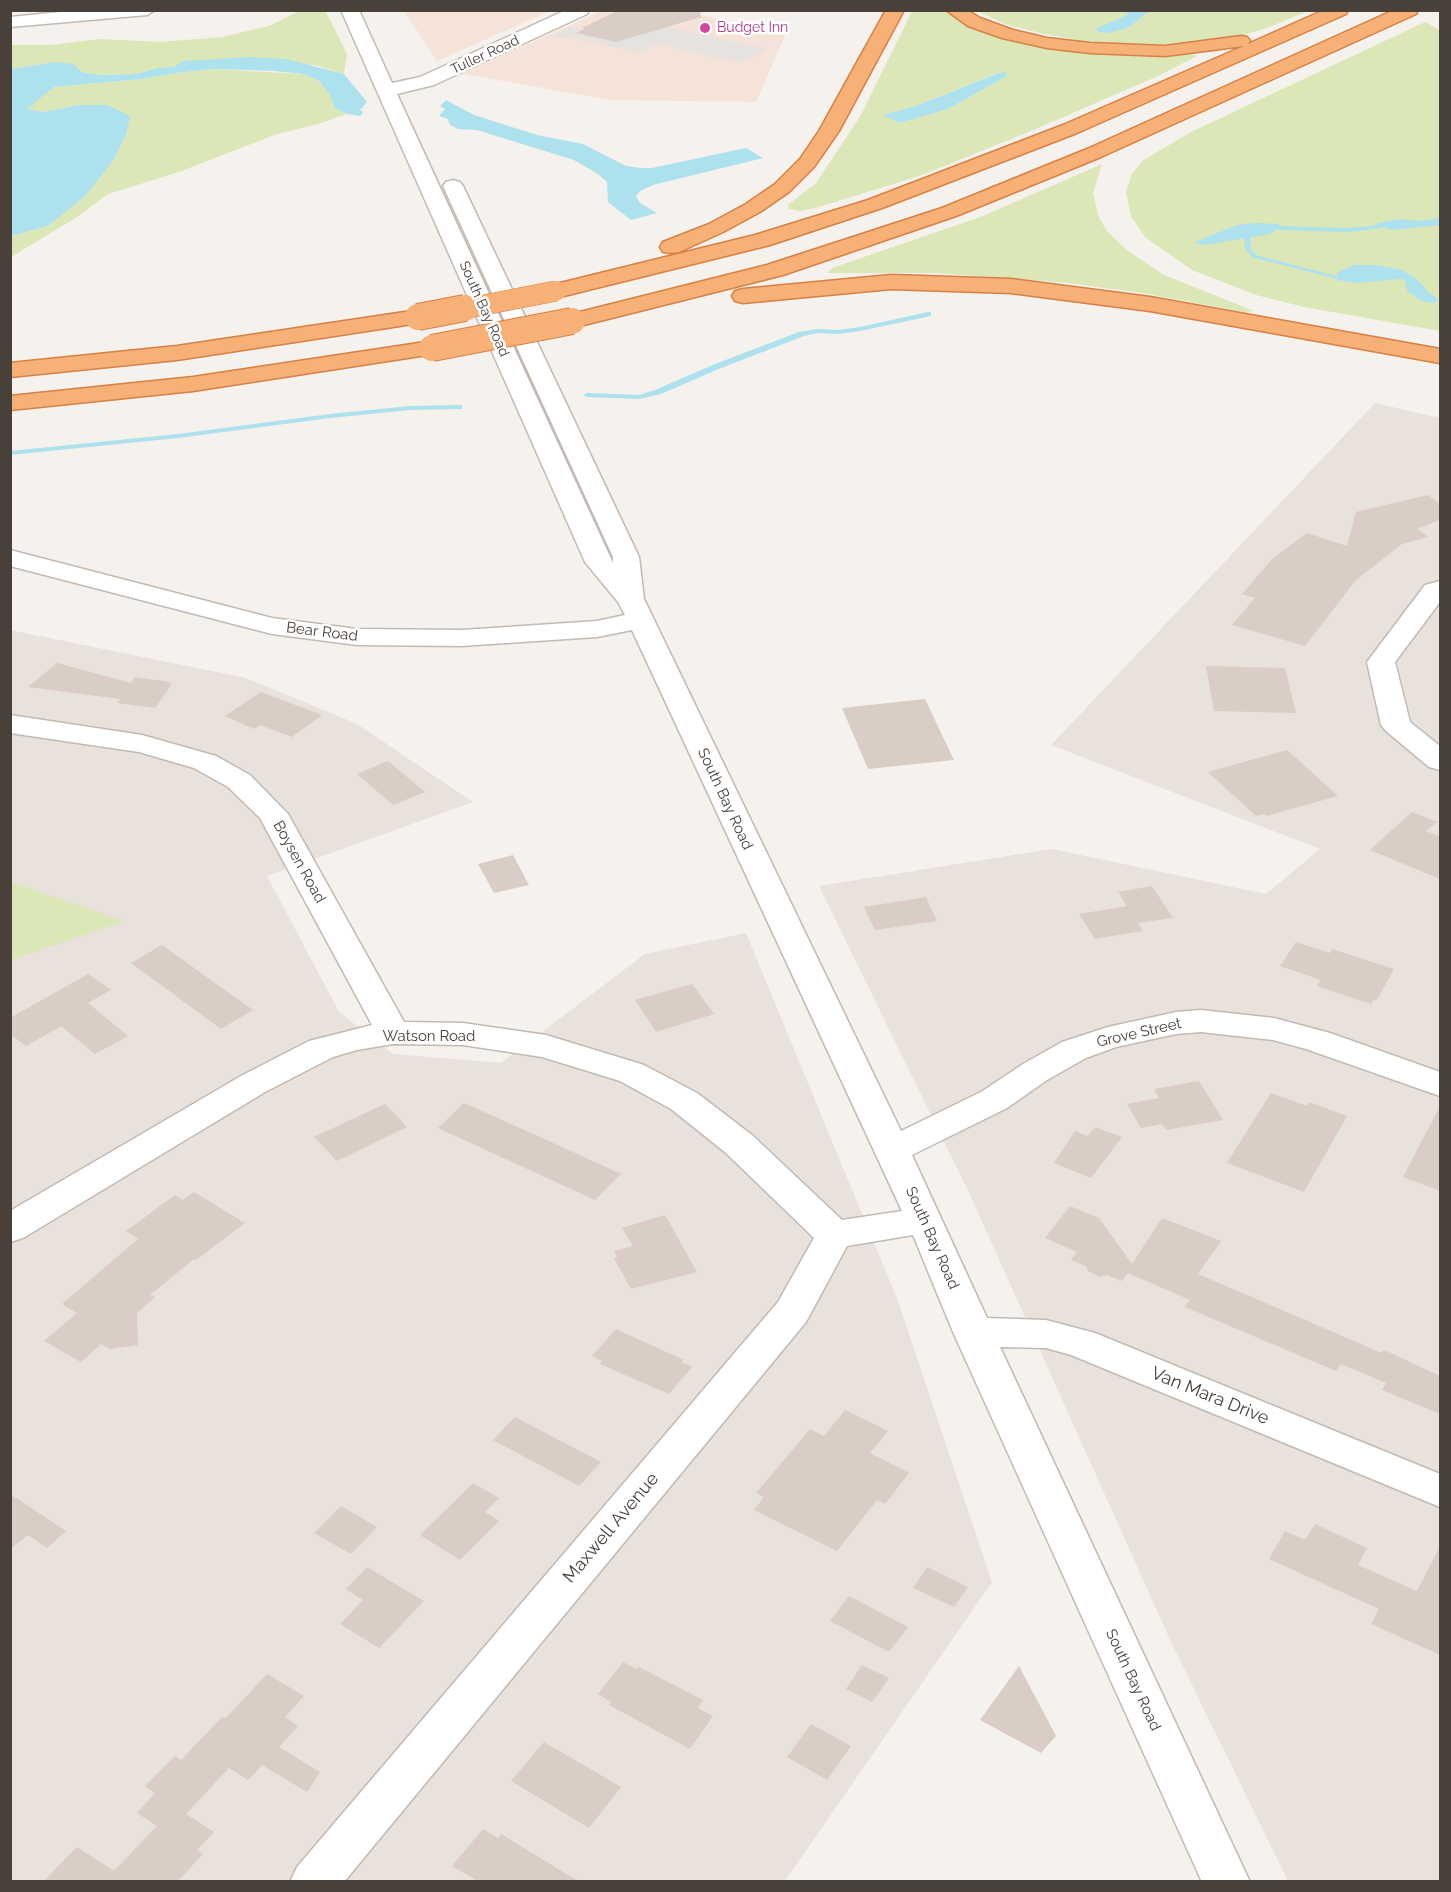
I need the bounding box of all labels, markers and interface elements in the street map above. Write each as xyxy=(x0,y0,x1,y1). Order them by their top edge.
place label: Budget Inn xyxy=(717,20,788,36)
marker: Budget Inn xyxy=(698,21,712,35)
street label: Tuller Road xyxy=(448,32,522,78)
street label: South Bay Road xyxy=(455,259,513,359)
street label: Bear Road xyxy=(285,619,359,645)
street label: South Bay Road xyxy=(694,745,756,853)
street label: Boysen Road xyxy=(269,818,329,906)
street label: Grove Street xyxy=(1095,1015,1183,1051)
street label: Watson Road xyxy=(383,1027,475,1045)
street label: South Bay Road xyxy=(901,1184,963,1292)
street label: Van Mara Drive xyxy=(1148,1363,1272,1429)
street label: Maxwell Avenue xyxy=(559,1469,663,1587)
street label: South Bay Road xyxy=(1102,1626,1164,1734)

